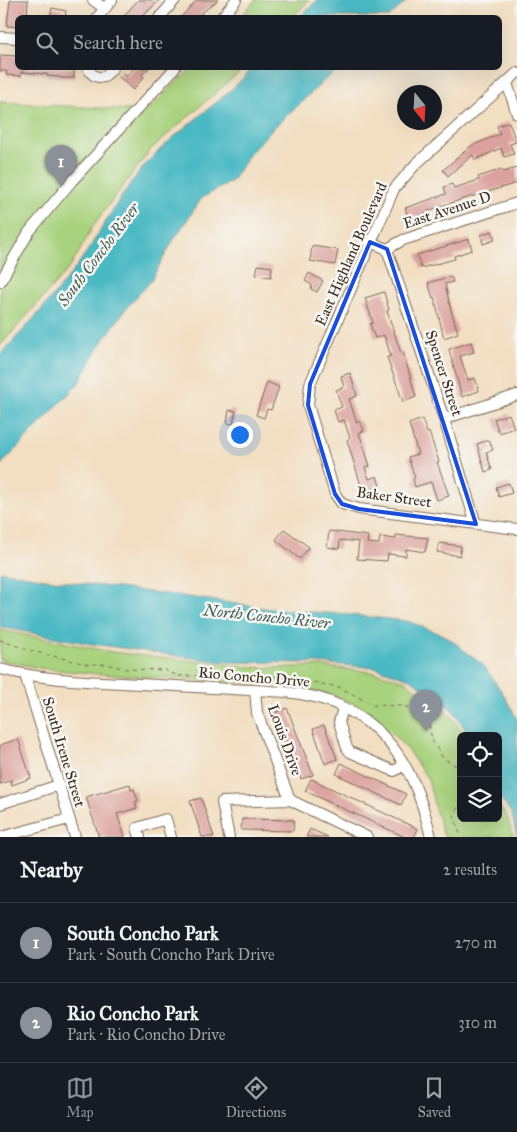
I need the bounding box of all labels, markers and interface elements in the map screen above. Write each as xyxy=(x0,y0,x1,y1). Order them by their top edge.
search box xyxy=(15,15,502,70)
icon: search xyxy=(33,29,61,57)
text: Search here xyxy=(73,31,163,54)
north arrow xyxy=(397,85,442,130)
pin: 1 xyxy=(45,145,77,186)
street label: East Highland Boulevard xyxy=(311,179,391,329)
street label: East Avenue D xyxy=(401,187,493,233)
water label: South Concho River xyxy=(53,198,144,310)
street label: Spencer Street xyxy=(422,328,467,419)
your location xyxy=(227,422,253,448)
street label: Baker Street xyxy=(355,483,433,511)
water label: North Concho River xyxy=(202,600,333,633)
street label: Rio Concho Drive xyxy=(198,663,310,691)
pin: 2 xyxy=(410,690,442,731)
street label: South Irene Street xyxy=(39,695,90,810)
street label: Louis Drive xyxy=(264,702,306,778)
map controls xyxy=(457,732,502,822)
button: locate xyxy=(457,732,502,777)
button: layers xyxy=(457,777,502,822)
text: Nearby xyxy=(20,857,83,883)
text: 2 results xyxy=(443,860,497,879)
text: South Concho Park xyxy=(67,922,219,945)
text: 1 xyxy=(33,933,39,952)
text: 270 m xyxy=(455,933,497,952)
text: Park · South Concho Park Drive xyxy=(67,945,275,964)
text: Rio Concho Park xyxy=(67,1002,199,1025)
text: 2 xyxy=(32,1013,40,1032)
text: 310 m xyxy=(458,1013,497,1032)
text: Park · Rio Concho Drive xyxy=(67,1025,225,1044)
tab: Map xyxy=(66,1074,94,1121)
tab: Directions xyxy=(226,1074,286,1121)
tab: Saved xyxy=(418,1074,451,1121)

